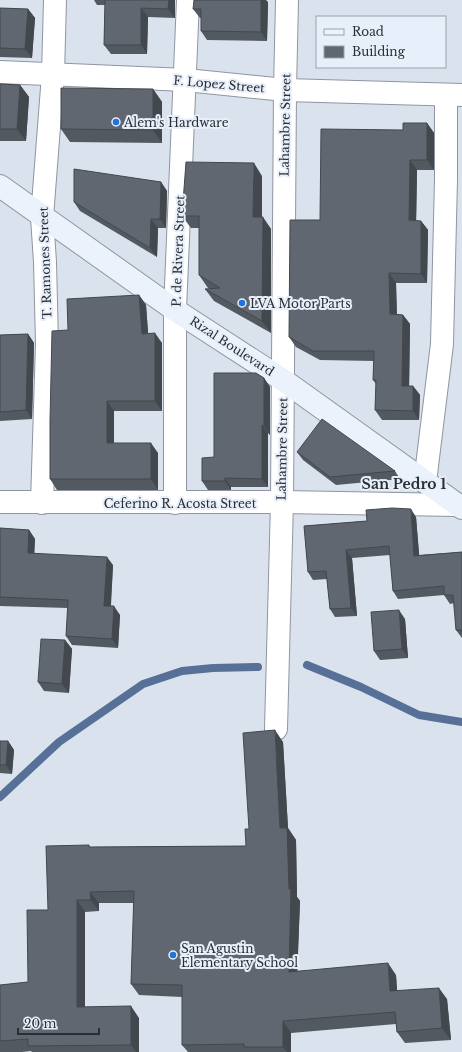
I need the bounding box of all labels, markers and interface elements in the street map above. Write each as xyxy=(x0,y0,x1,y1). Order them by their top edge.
legend xyxy=(316,16,446,68)
text: Road xyxy=(352,24,384,39)
text: Building xyxy=(352,44,406,59)
street label: F. Lopez Street xyxy=(173,73,266,96)
street label: Lahambre Street xyxy=(277,73,293,177)
place label: Alem's Hardware xyxy=(123,115,229,130)
marker: Alem's Hardware xyxy=(111,117,121,127)
street label: P. de Rivera Street xyxy=(169,195,187,307)
street label: T. Ramones Street xyxy=(36,206,54,320)
place label: LVA Motor Parts xyxy=(250,296,351,311)
marker: LVA Motor Parts xyxy=(237,298,247,308)
street label: Rizal Boulevard xyxy=(187,313,277,379)
street label: Lahambre Street xyxy=(274,397,290,501)
district label: San Pedro 1 xyxy=(362,475,446,493)
street label: Ceferino R. Acosta Street xyxy=(104,496,257,511)
place label: San Agustin Elementary School xyxy=(181,941,298,970)
marker: San Agustin Elementary School xyxy=(168,950,178,960)
scale bar xyxy=(18,1010,99,1036)
text: 20 m xyxy=(24,1016,56,1031)

